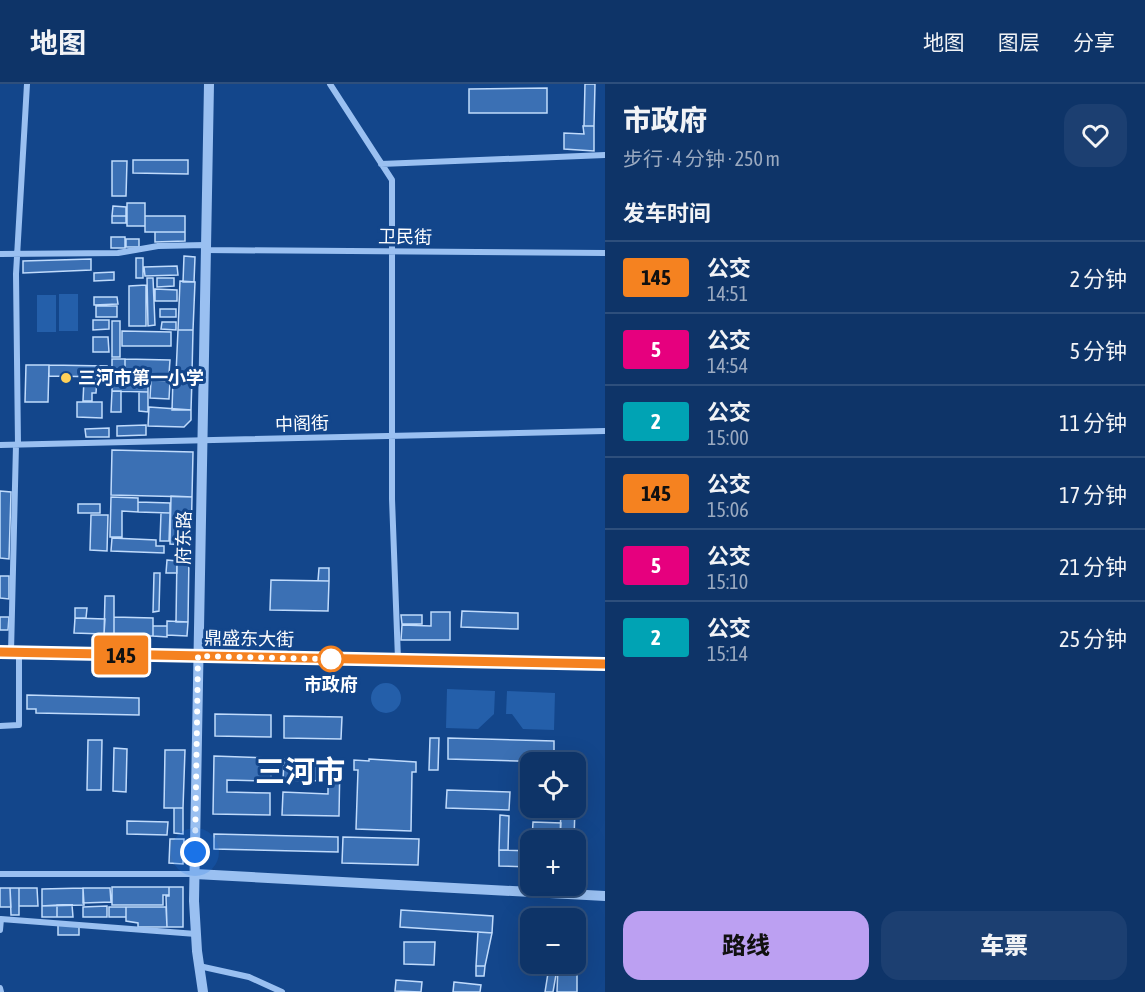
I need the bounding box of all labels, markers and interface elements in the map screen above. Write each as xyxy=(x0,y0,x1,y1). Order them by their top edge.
text: 地图 xyxy=(30,27,86,59)
text: 地图 xyxy=(923,30,965,54)
text: 图层 xyxy=(998,30,1040,54)
text: 分享 xyxy=(1073,30,1115,54)
text: 市政府 xyxy=(623,104,707,136)
button: heart xyxy=(1064,104,1127,167)
text: 步行 · 4 分钟 · 250 m xyxy=(623,147,780,170)
text: 发车时间 xyxy=(623,200,711,226)
street label: 卫民街 xyxy=(378,226,432,247)
text: 公交 xyxy=(707,255,751,281)
text: 145 xyxy=(641,265,671,289)
text: 2 分钟 xyxy=(1070,266,1127,292)
text: 14:51 xyxy=(707,282,748,305)
text: 公交 xyxy=(707,327,751,353)
text: 5 xyxy=(651,337,661,361)
text: 5 分钟 xyxy=(1070,338,1127,364)
text: 14:54 xyxy=(707,354,748,377)
place label: 三河市第一小学 xyxy=(78,367,204,388)
marker: 三河市第一小学 xyxy=(59,371,73,385)
text: 公交 xyxy=(707,399,751,425)
text: 2 xyxy=(651,409,661,433)
text: 11 分钟 xyxy=(1059,410,1127,436)
street label: 中阁街 xyxy=(275,412,329,435)
text: 15:00 xyxy=(707,426,749,449)
text: 公交 xyxy=(707,471,751,497)
text: 145 xyxy=(641,481,671,505)
text: 17 分钟 xyxy=(1059,482,1127,508)
text: 15:06 xyxy=(707,498,749,521)
street label: 府东路 xyxy=(173,511,194,565)
text: 公交 xyxy=(707,543,751,569)
text: 5 xyxy=(651,553,661,577)
text: 21 分钟 xyxy=(1059,554,1127,580)
text: 15:10 xyxy=(707,570,748,593)
text: 公交 xyxy=(707,615,751,641)
text: 2 xyxy=(651,625,661,649)
text: 25 分钟 xyxy=(1059,626,1127,652)
street label: 鼎盛东大街 xyxy=(204,627,294,650)
line badge: 145 xyxy=(86,636,156,674)
text: 15:14 xyxy=(707,642,748,665)
text: 145 xyxy=(106,643,136,667)
marker: 市政府 xyxy=(318,646,344,672)
place label: 市政府 xyxy=(304,674,358,695)
map controls xyxy=(520,752,586,974)
button: locate xyxy=(520,752,586,818)
district label: 三河市 xyxy=(255,754,345,788)
button: + xyxy=(520,830,586,896)
your location xyxy=(180,837,210,867)
button: − xyxy=(520,908,586,974)
button: 路线 xyxy=(623,911,869,980)
button: 车票 xyxy=(881,911,1127,980)

